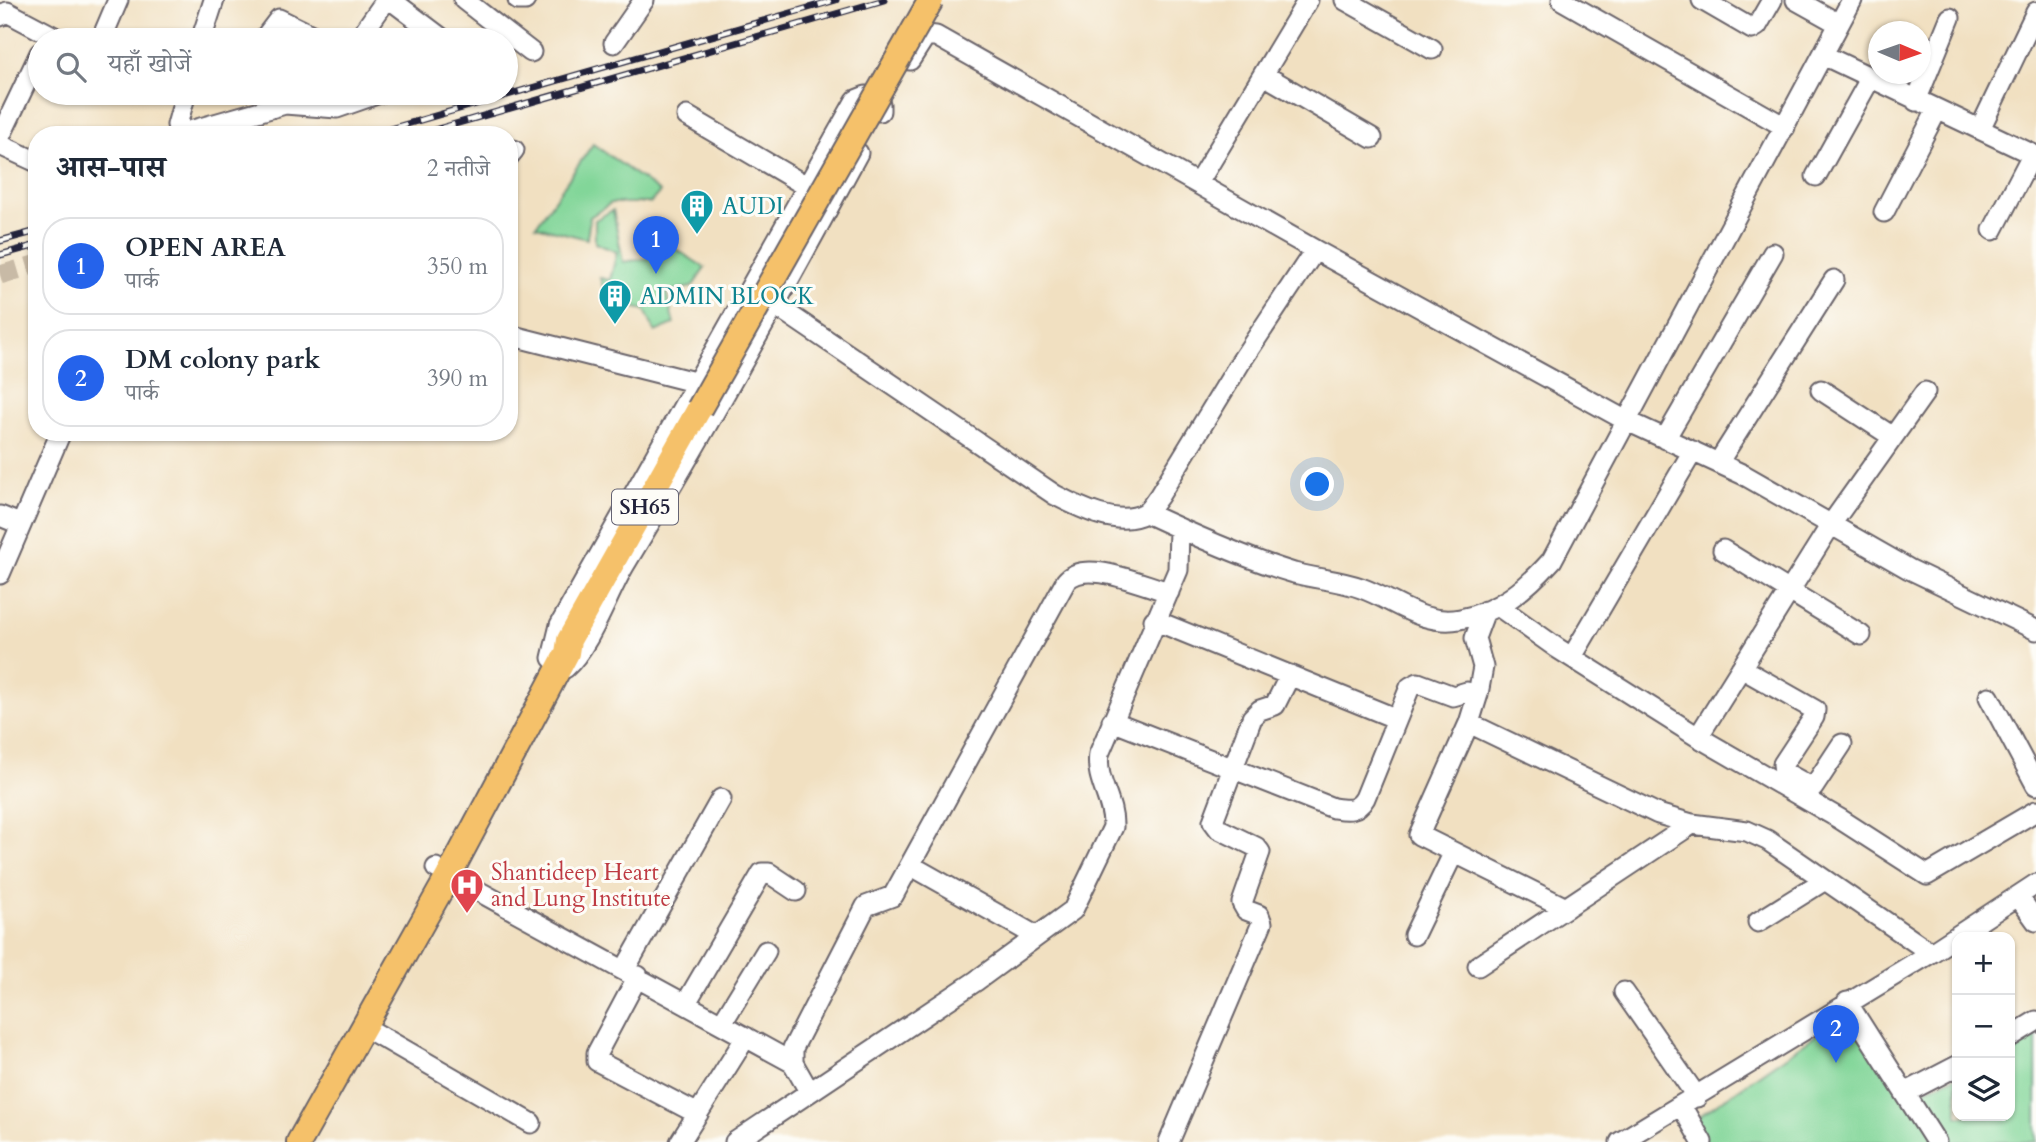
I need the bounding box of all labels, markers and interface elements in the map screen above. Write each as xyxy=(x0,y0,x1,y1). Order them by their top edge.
north arrow xyxy=(1868,21,1931,84)
search box xyxy=(28,28,518,105)
text: यहाँ खोजें xyxy=(108,46,191,81)
icon: search xyxy=(52,48,90,86)
text: आस-पास xyxy=(56,147,166,188)
text: 2 नतीजे xyxy=(427,153,490,184)
building icon: AUDI xyxy=(678,187,716,236)
place label: AUDI xyxy=(722,191,784,222)
pin: 1 xyxy=(633,216,679,274)
text: OPEN AREA xyxy=(125,230,286,265)
text: 1 xyxy=(75,251,87,282)
text: 350 m xyxy=(427,251,488,282)
text: पार्क xyxy=(125,265,159,296)
building icon: ADMIN BLOCK xyxy=(596,277,634,326)
place label: ADMIN BLOCK xyxy=(640,281,815,312)
text: DM colony park xyxy=(125,342,320,377)
text: 2 xyxy=(75,363,87,394)
text: 390 m xyxy=(427,363,488,394)
text: पार्क xyxy=(125,377,159,408)
your location xyxy=(1300,467,1334,501)
road number: SH65 xyxy=(612,490,678,524)
place label: Shantideep Heart and Lung Institute xyxy=(491,857,671,914)
hospital icon: Shantideep Heart and Lung Institute xyxy=(448,866,486,915)
map controls xyxy=(1952,932,2015,1121)
button: + xyxy=(1952,932,2015,995)
button: − xyxy=(1952,995,2015,1058)
pin: 2 xyxy=(1813,1005,1859,1063)
button: layers xyxy=(1952,1058,2015,1121)

